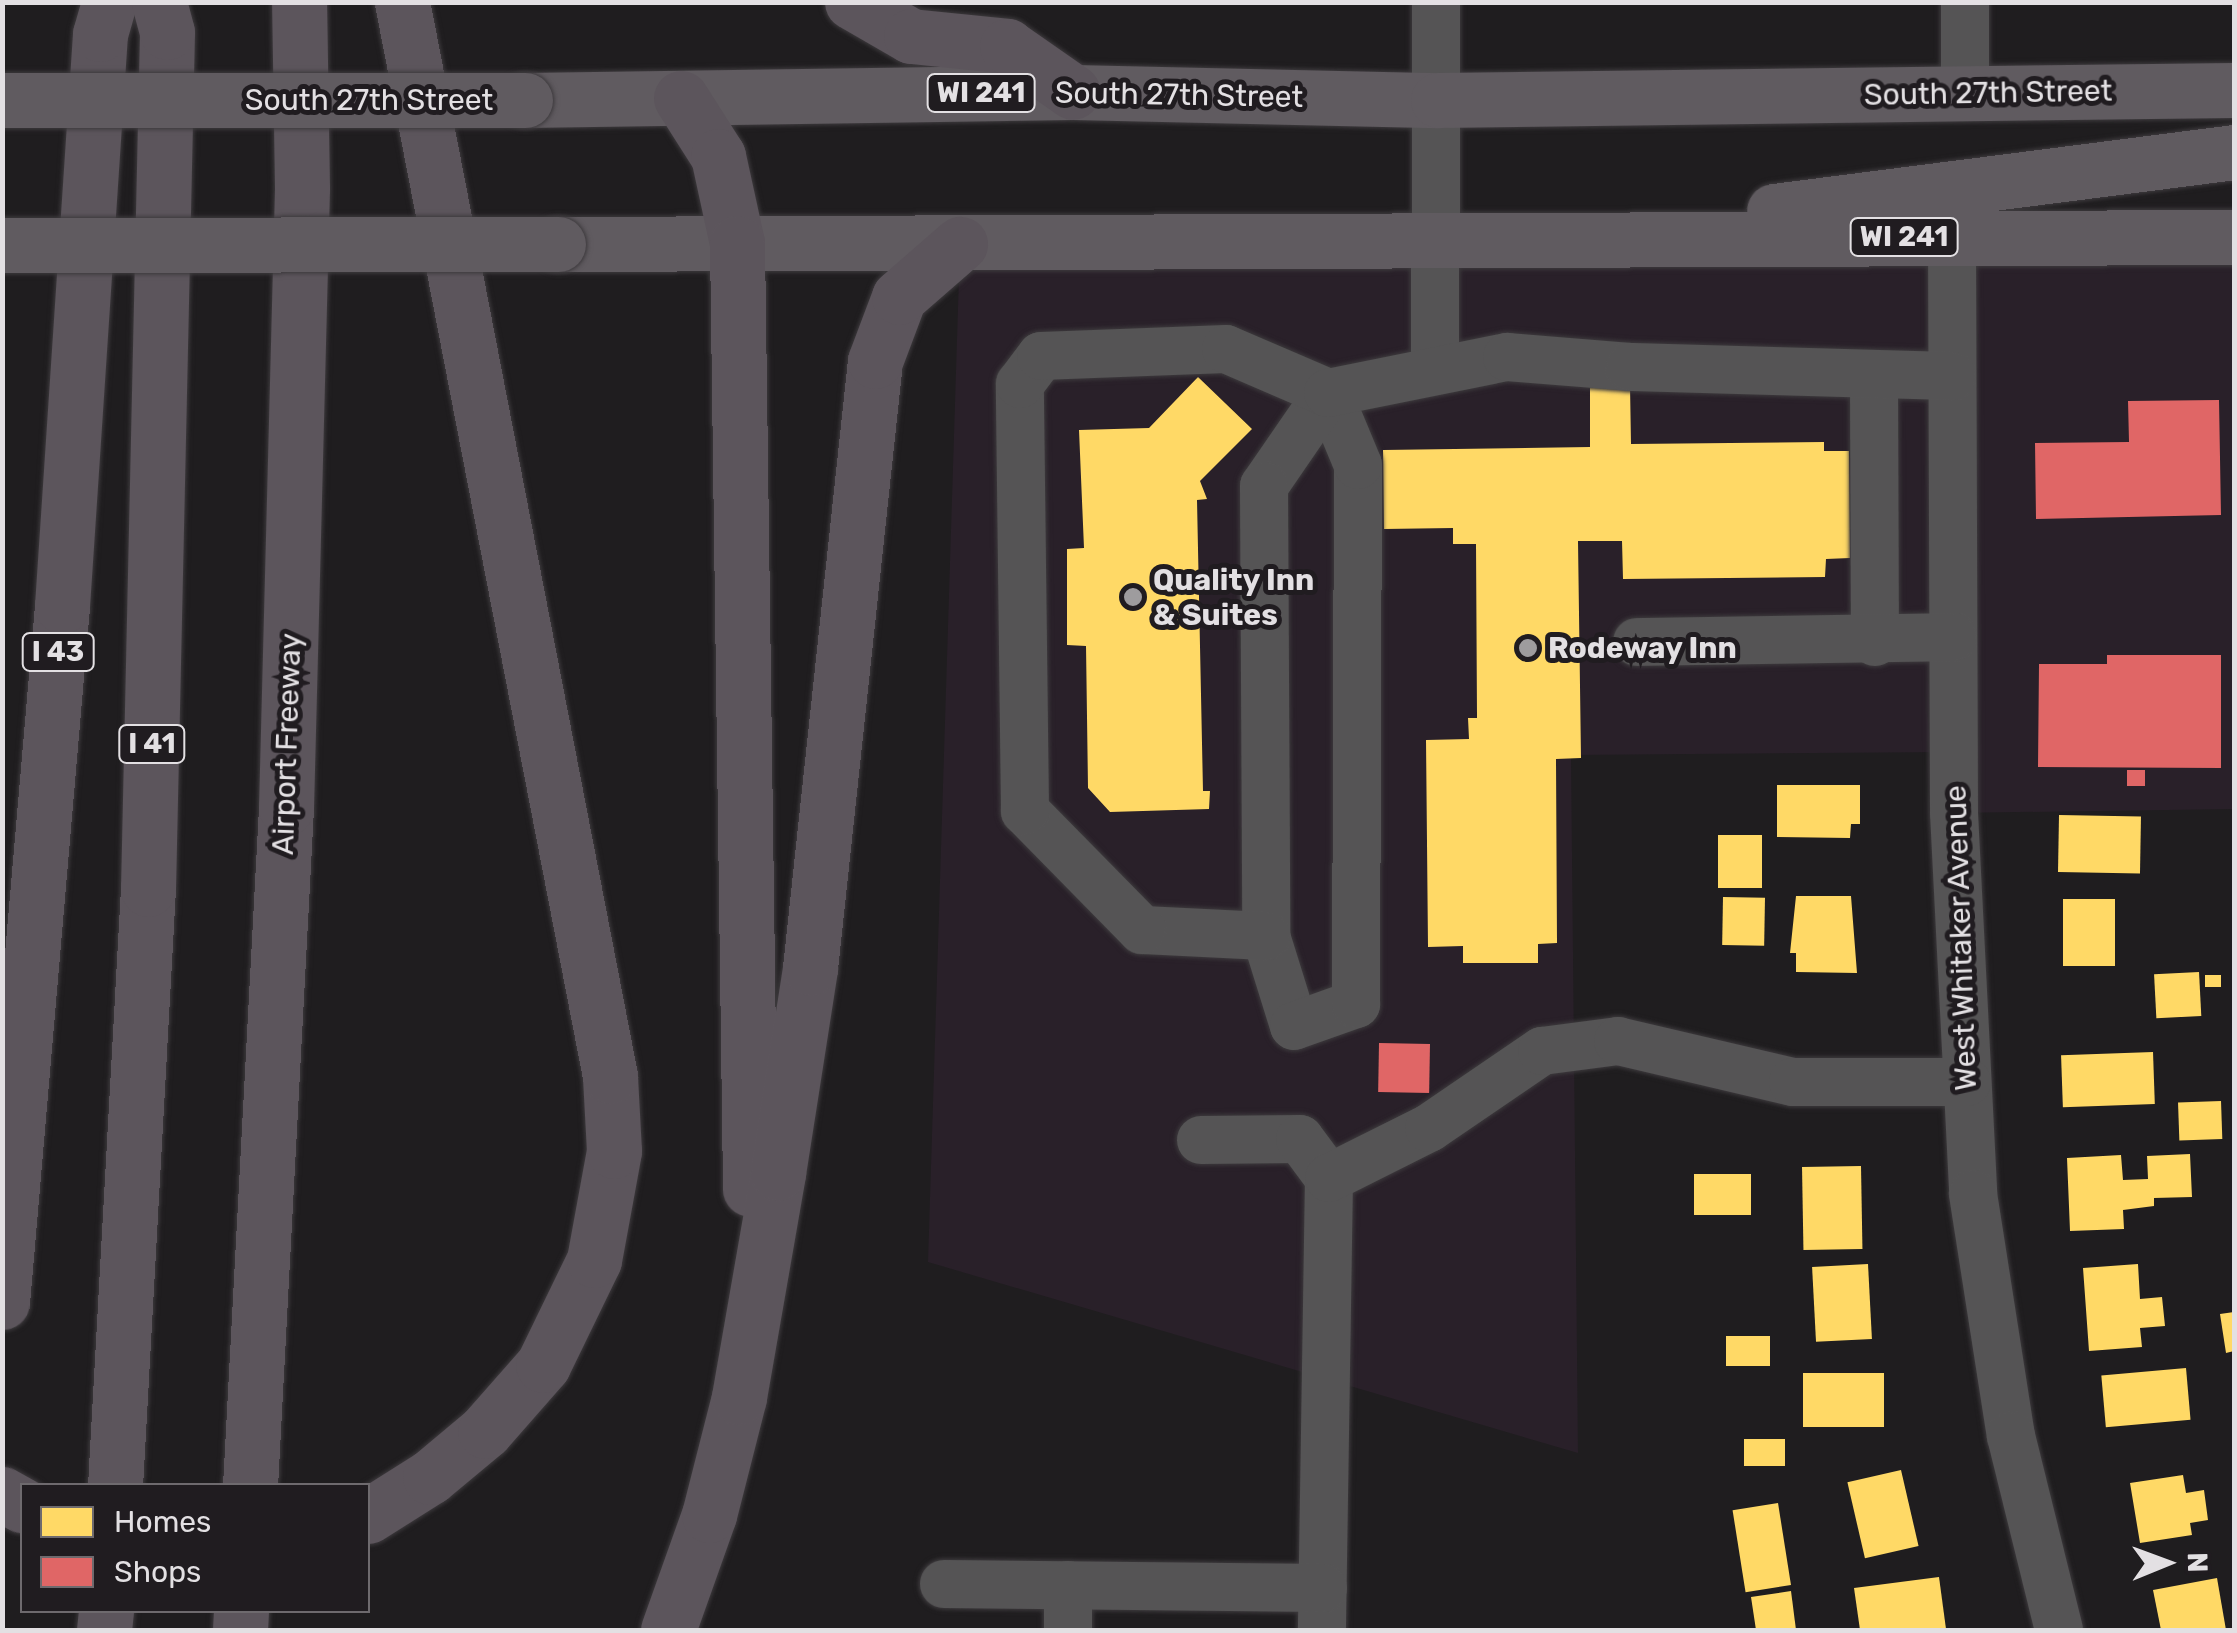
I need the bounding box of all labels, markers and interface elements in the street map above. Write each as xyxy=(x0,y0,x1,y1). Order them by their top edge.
road number: WI 241 xyxy=(926,70,1036,116)
street label: South 27th Street xyxy=(1864,73,2112,113)
street label: South 27th Street xyxy=(1055,75,1303,115)
street label: South 27th Street xyxy=(245,82,493,118)
road number: WI 241 xyxy=(1849,214,1959,260)
place label: Quality Inn & Suites xyxy=(1153,562,1315,632)
marker: Quality Inn & Suites xyxy=(1122,586,1144,608)
road number: I 43 xyxy=(20,629,96,675)
place label: Rodeway Inn xyxy=(1548,630,1738,666)
street label: Airport Freeway xyxy=(265,632,309,856)
marker: Rodeway Inn xyxy=(1517,637,1539,659)
road number: I 41 xyxy=(117,721,187,767)
street label: West Whitaker Avenue xyxy=(1938,784,1984,1092)
legend xyxy=(20,1483,370,1613)
text: Homes xyxy=(114,1504,211,1540)
north arrow xyxy=(2117,1513,2217,1613)
text: N xyxy=(2181,1552,2214,1573)
text: Shops xyxy=(114,1554,201,1590)

